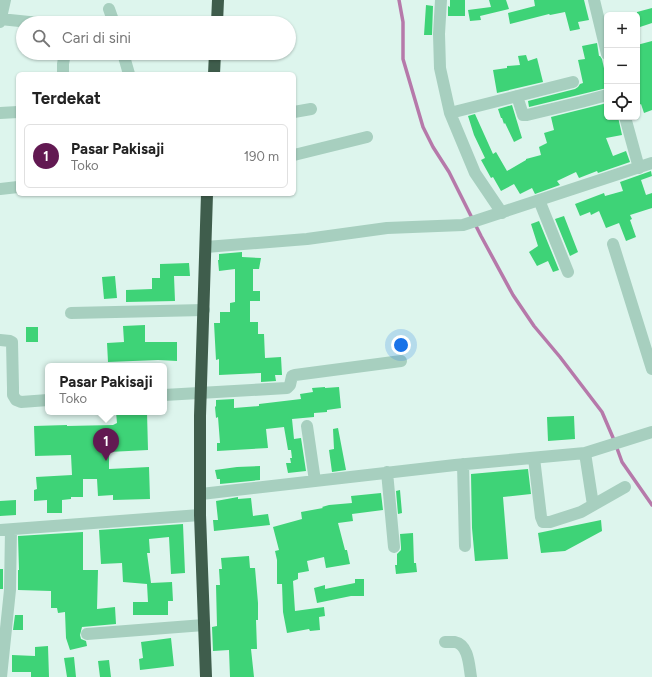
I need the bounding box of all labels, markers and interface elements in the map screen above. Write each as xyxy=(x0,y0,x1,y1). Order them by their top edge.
map controls xyxy=(604,12,640,120)
button: + xyxy=(604,12,640,48)
search box xyxy=(16,16,296,60)
icon: search xyxy=(30,27,52,49)
text: Cari di sini xyxy=(62,29,131,47)
button: − xyxy=(604,48,640,84)
button: locate xyxy=(604,84,640,120)
text: Terdekat xyxy=(32,88,101,108)
text: Pasar Pakisaji xyxy=(71,140,164,158)
text: 1 xyxy=(43,149,49,164)
text: 190 m xyxy=(244,149,279,164)
text: Toko xyxy=(71,158,99,173)
your location xyxy=(391,335,411,355)
popup xyxy=(45,363,167,415)
text: Pasar Pakisaji xyxy=(59,373,153,391)
text: Toko xyxy=(59,391,87,406)
pin: 1 xyxy=(93,428,119,461)

